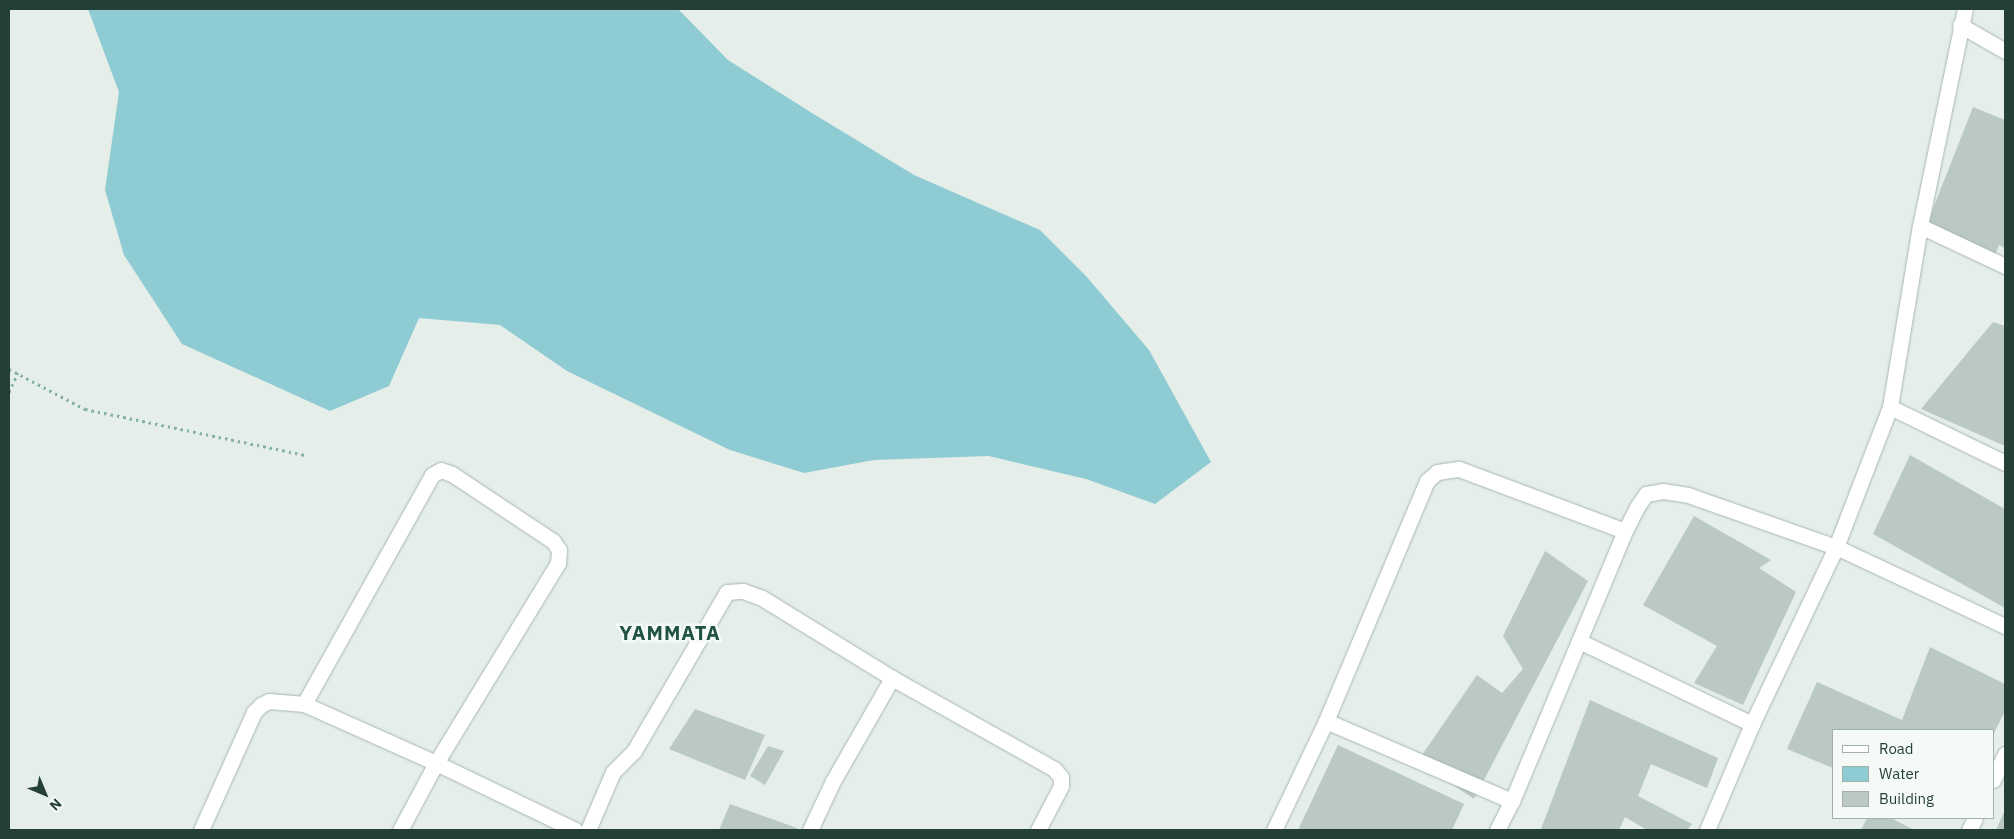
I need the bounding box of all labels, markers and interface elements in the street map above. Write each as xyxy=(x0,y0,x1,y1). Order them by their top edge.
district label: YAMMATA xyxy=(618,620,722,644)
legend xyxy=(1832,729,1994,819)
text: Road xyxy=(1879,739,1914,758)
text: Water xyxy=(1879,764,1919,783)
north arrow xyxy=(20,769,70,819)
text: Building xyxy=(1879,789,1934,808)
text: N xyxy=(46,795,66,815)

